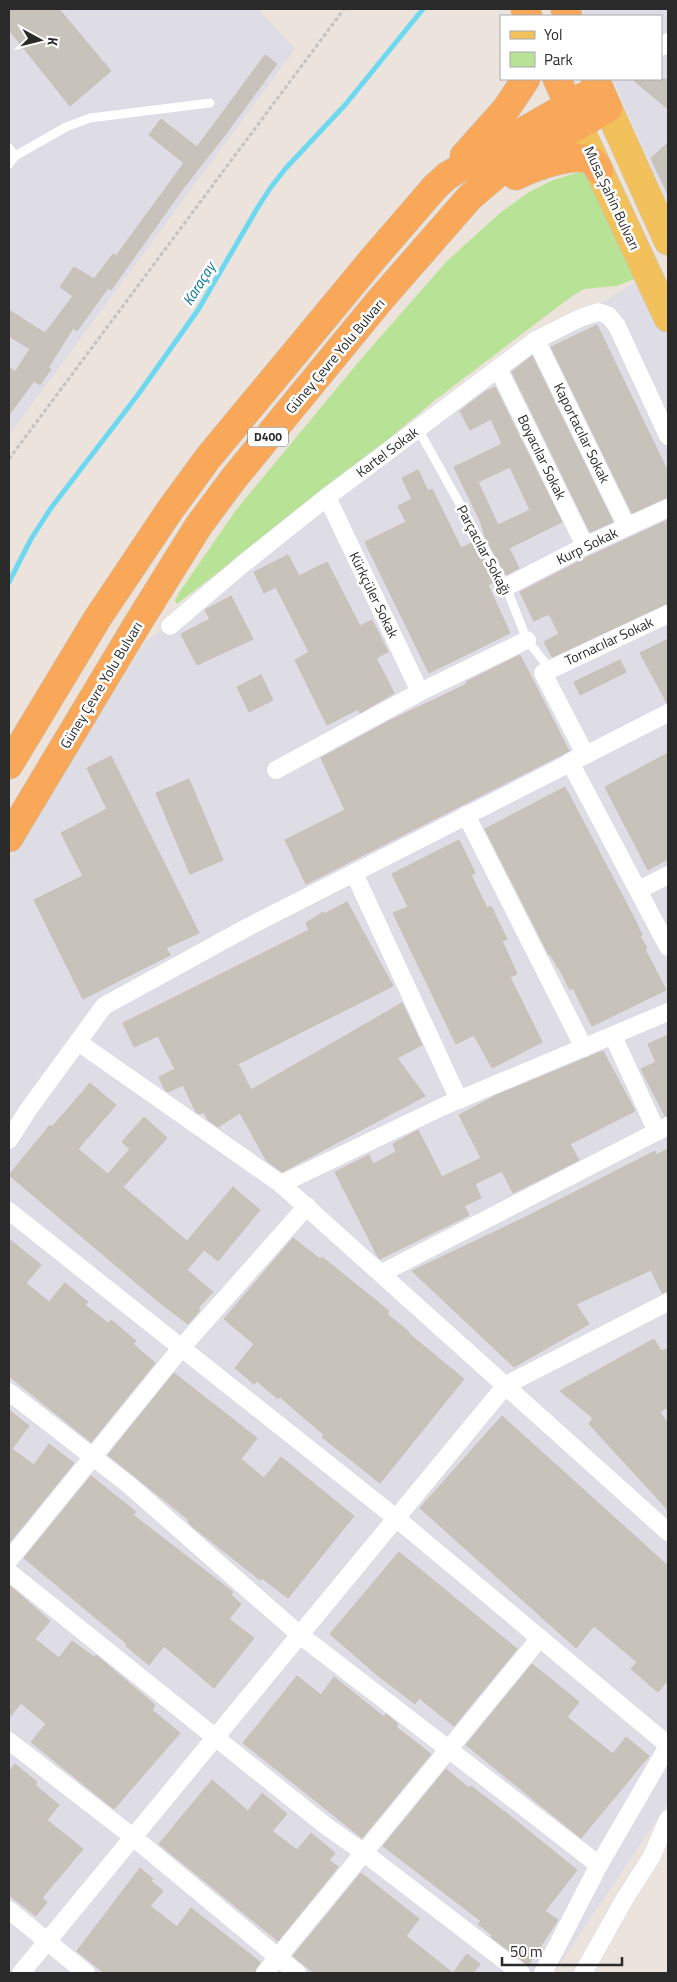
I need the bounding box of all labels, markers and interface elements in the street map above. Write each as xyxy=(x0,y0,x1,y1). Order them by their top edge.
north arrow xyxy=(15,15,65,65)
legend xyxy=(500,15,662,80)
text: Yol xyxy=(544,23,562,46)
text: K xyxy=(42,36,64,48)
text: Park xyxy=(544,48,573,71)
street label: Musa Şahin Bulvarı xyxy=(579,142,646,253)
water label: Karaçay xyxy=(176,256,222,310)
street label: Güney Çevre Yolu Bulvarı xyxy=(280,293,389,418)
street label: Kaportacılar Sokak xyxy=(549,379,616,487)
street label: Boyacılar Sokak xyxy=(513,411,572,503)
street label: Kartel Sokak xyxy=(351,421,423,482)
road number: D400 xyxy=(248,428,288,447)
street label: Parçacılar Sokağı xyxy=(452,501,517,599)
street label: Kurp Sokak xyxy=(553,522,621,569)
street label: Kürkçüler Sokak xyxy=(344,548,405,642)
street label: Tornacılar Sokak xyxy=(561,611,657,670)
street label: Güney Çevre Yolu Bulvarı xyxy=(54,617,147,752)
scale bar xyxy=(502,1934,622,1966)
text: 50 m xyxy=(510,1940,543,1963)

